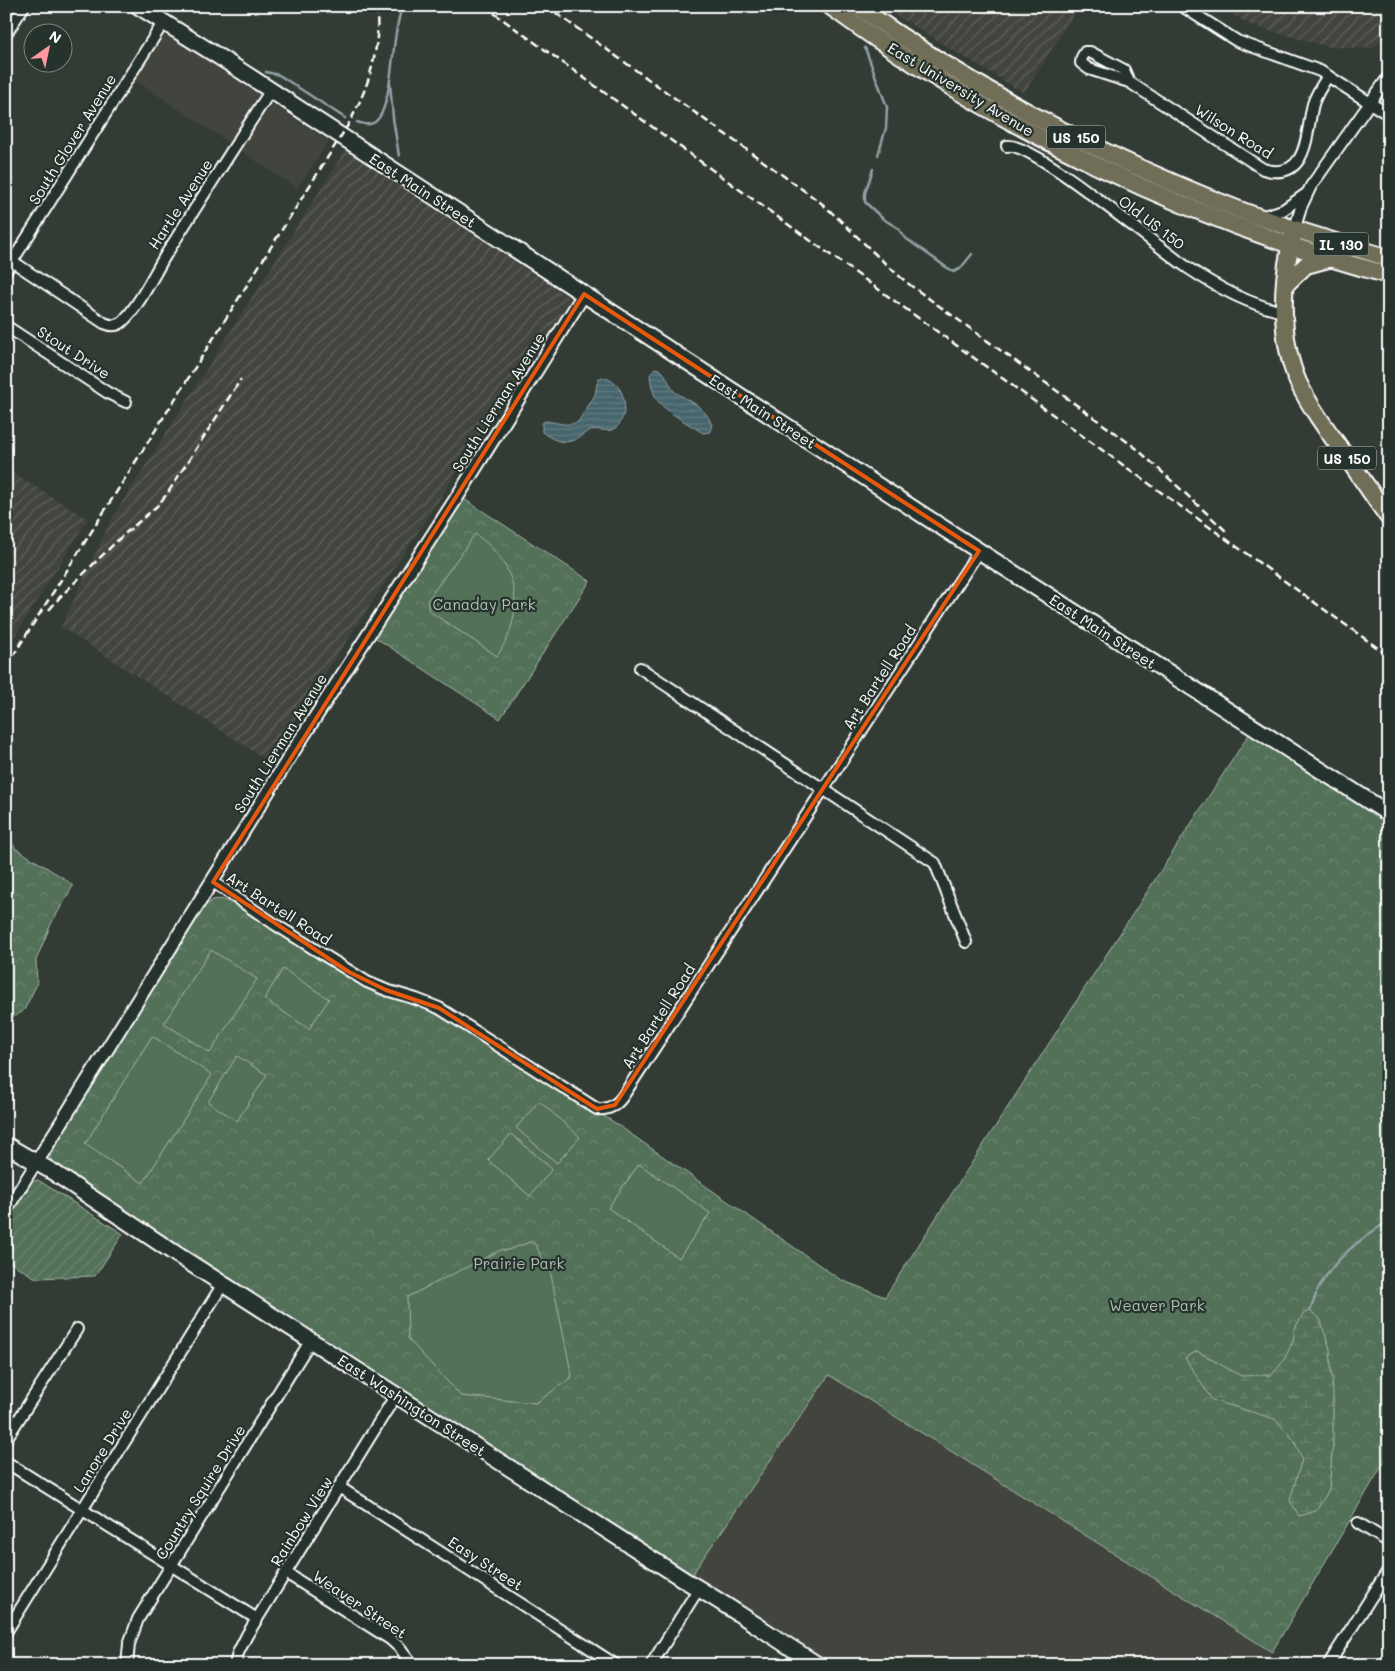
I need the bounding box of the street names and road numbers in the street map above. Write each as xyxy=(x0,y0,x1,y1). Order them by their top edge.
street label: East University Avenue xyxy=(884,37,1038,141)
street label: South Glover Avenue xyxy=(24,70,120,208)
street label: Wilson Road xyxy=(1191,99,1277,163)
road number: US 150 xyxy=(1047,125,1105,148)
street label: East Main Street xyxy=(366,148,480,232)
street label: Hartle Avenue xyxy=(143,155,217,253)
street label: Old US 150 xyxy=(1115,191,1189,253)
road number: IL 130 xyxy=(1314,232,1368,255)
street label: Stout Drive xyxy=(34,321,114,383)
street label: South Lierman Avenue xyxy=(447,328,549,476)
street label: East Main Street xyxy=(706,369,820,453)
road number: US 150 xyxy=(1318,446,1376,469)
street label: East Main Street xyxy=(1046,589,1160,673)
street label: Art Bartell Road xyxy=(838,621,920,733)
street label: South Lierman Avenue xyxy=(229,669,331,817)
street label: Art Bartell Road xyxy=(223,867,335,949)
street label: Art Bartell Road xyxy=(617,960,699,1072)
street label: East Washington Street xyxy=(334,1350,490,1460)
street label: Lanore Drive xyxy=(68,1404,136,1496)
street label: Country Squire Drive xyxy=(150,1421,250,1563)
street label: Rainbow View xyxy=(266,1472,336,1570)
street label: Easy Street xyxy=(445,1531,527,1595)
street label: Weaver Street xyxy=(309,1565,411,1643)

